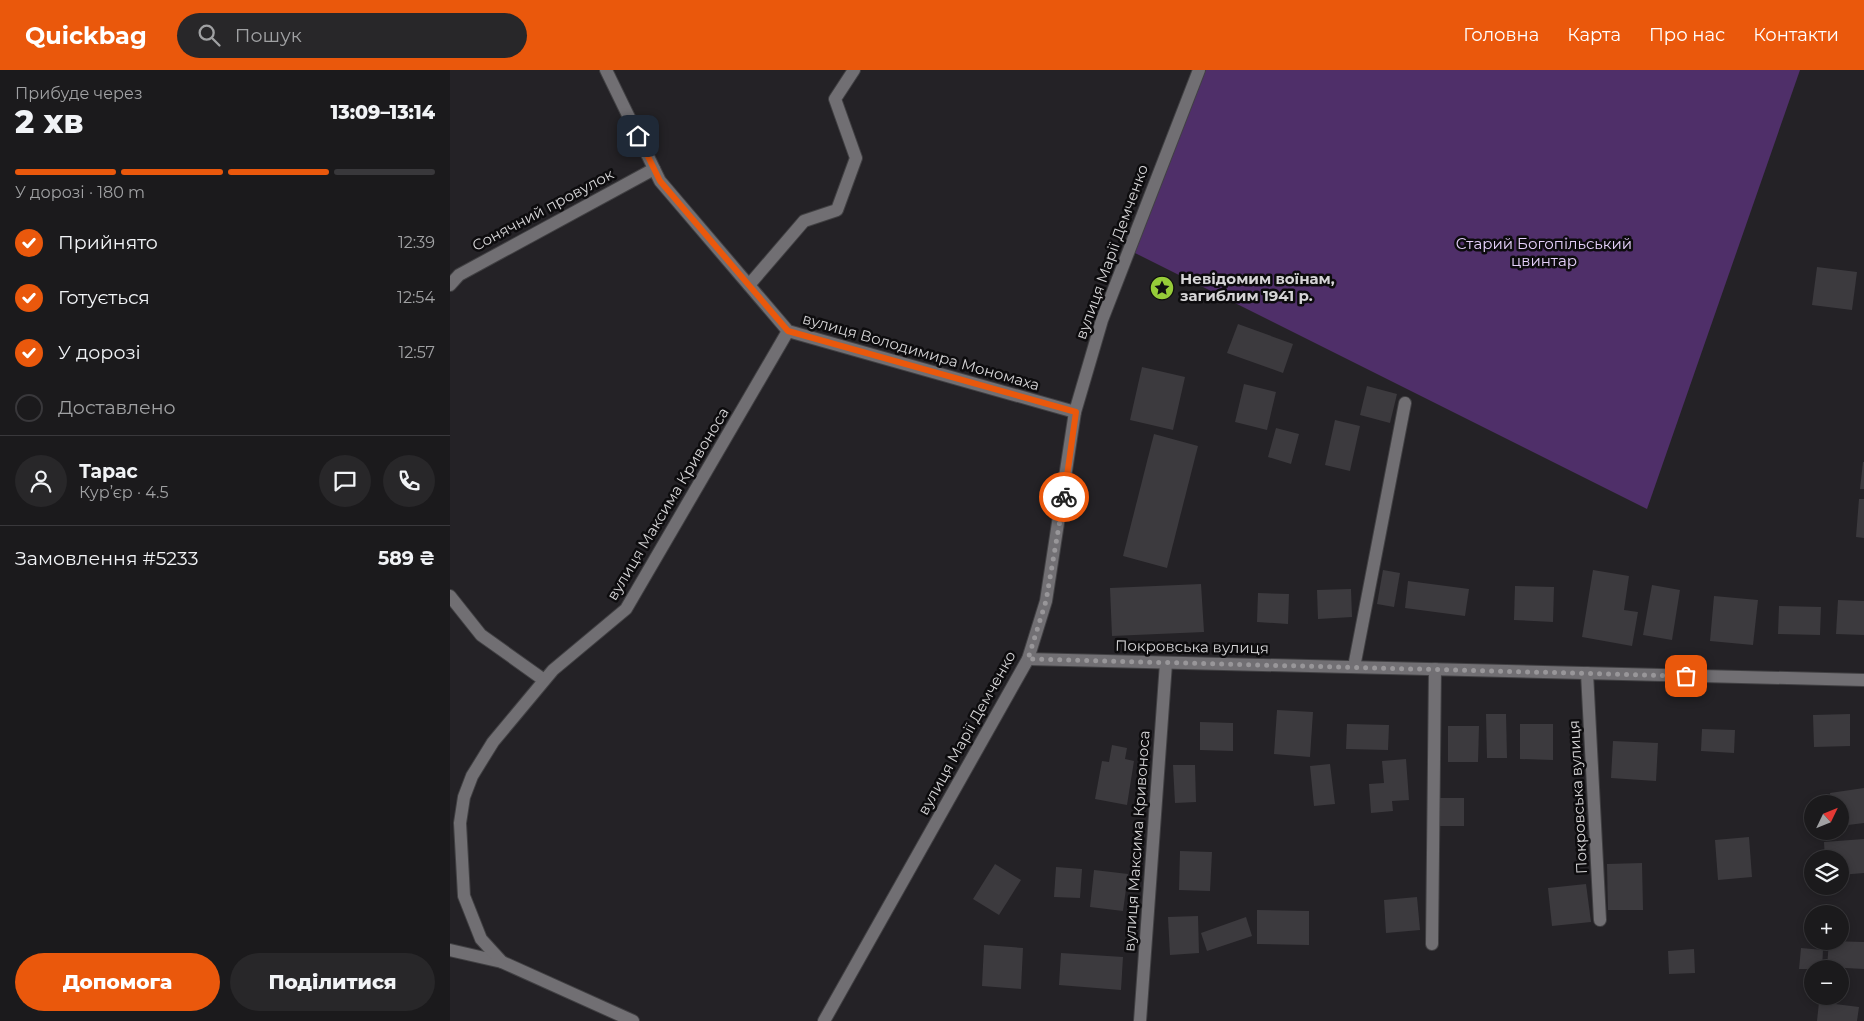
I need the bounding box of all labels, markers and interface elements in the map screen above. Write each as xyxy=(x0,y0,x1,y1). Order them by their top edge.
search box xyxy=(177,13,527,58)
text: Quickbag xyxy=(25,21,147,50)
icon: search xyxy=(195,21,223,49)
text: Пошук xyxy=(235,24,302,47)
text: Головна xyxy=(1463,24,1539,46)
text: Карта xyxy=(1567,24,1621,46)
text: Про нас xyxy=(1649,24,1725,46)
text: Контакти xyxy=(1753,24,1839,46)
text: Прибуде через xyxy=(15,84,142,103)
text: 13:09–13:14 xyxy=(331,101,435,124)
text: 2 хв xyxy=(15,102,83,141)
pin xyxy=(617,115,659,157)
icon: home xyxy=(624,122,652,150)
street label: вулиця Марії Демченко xyxy=(1071,162,1152,342)
street label: Сонячний провулок xyxy=(469,164,617,255)
text: У дорозі · 180 m xyxy=(15,183,145,202)
icon: check xyxy=(15,229,43,257)
text: Прийнято xyxy=(58,231,158,254)
text: 12:39 xyxy=(398,233,435,252)
park label: Старий Богопільський цвинтар xyxy=(1456,234,1632,270)
place label: Невідомим воїнам, загиблим 1941 р. xyxy=(1180,269,1335,305)
place icon: Невідомим воїнам, загиблим 1941 р. xyxy=(1149,275,1175,301)
icon: check xyxy=(15,284,43,312)
text: Готується xyxy=(58,286,150,309)
text: 12:54 xyxy=(397,288,435,307)
street label: вулиця Володимира Мономаха xyxy=(800,309,1042,395)
icon: check xyxy=(15,339,43,367)
text: У дорозі xyxy=(58,341,141,364)
text: 12:57 xyxy=(398,343,435,362)
text: Доставлено xyxy=(58,396,176,419)
street label: вулиця Максима Кривоноса xyxy=(602,404,733,604)
button: person xyxy=(15,455,67,507)
button: chat xyxy=(319,455,371,507)
button: phone xyxy=(383,455,435,507)
text: Тарас xyxy=(79,460,138,483)
courier xyxy=(1039,472,1089,522)
text: Кур’єр · 4.5 xyxy=(79,483,169,502)
icon: bike xyxy=(1050,483,1078,511)
text: Замовлення #5233 xyxy=(15,547,198,570)
text: 589 ₴ xyxy=(378,547,435,570)
street label: Покровська вулиця xyxy=(1115,636,1269,657)
street label: вулиця Марії Демченко xyxy=(913,647,1020,818)
pin xyxy=(1665,655,1707,697)
icon: bag xyxy=(1672,662,1700,690)
street label: Покровська вулиця xyxy=(1564,720,1591,874)
street label: вулиця Максима Кривоноса xyxy=(1119,730,1154,952)
north arrow xyxy=(1804,795,1849,840)
map controls xyxy=(1804,795,1849,1005)
button: layers xyxy=(1804,850,1849,895)
button: + xyxy=(1804,905,1849,950)
button: Допомога xyxy=(15,953,220,1011)
button: Поділитися xyxy=(230,953,435,1011)
button: − xyxy=(1804,960,1849,1005)

